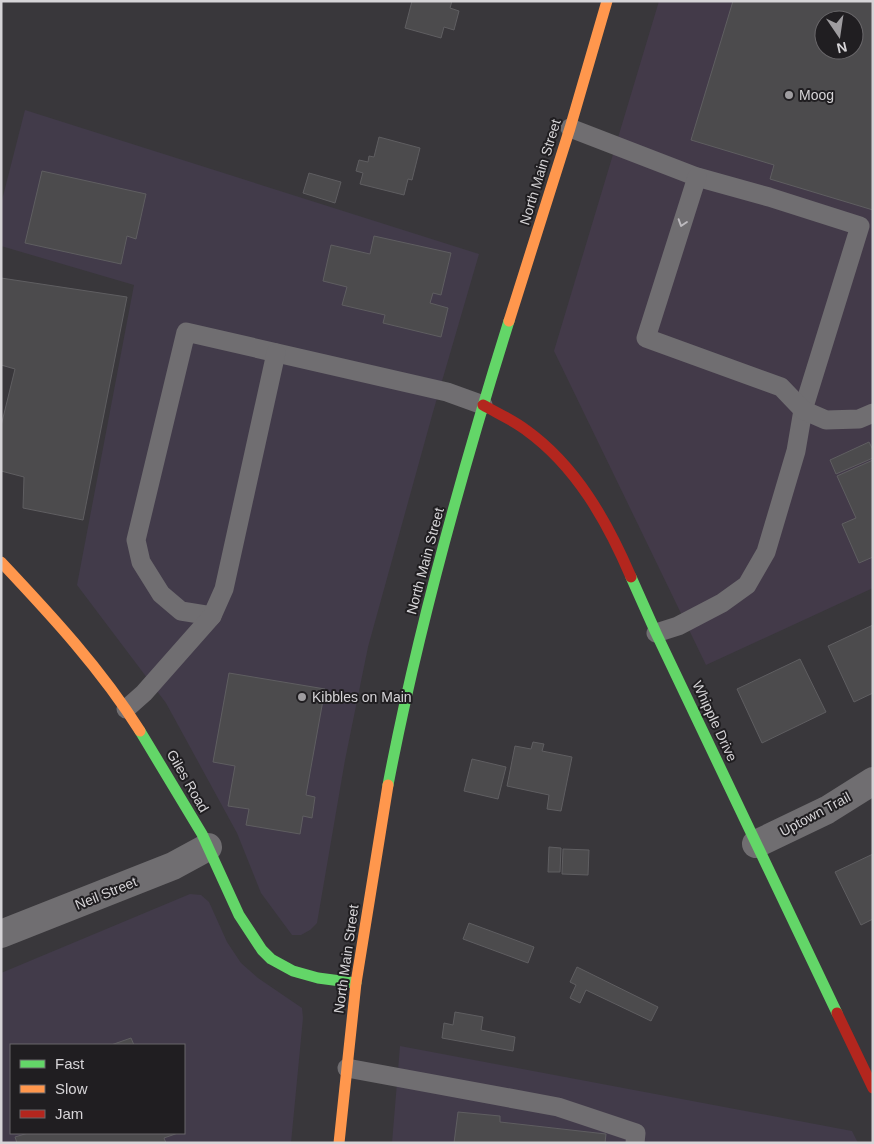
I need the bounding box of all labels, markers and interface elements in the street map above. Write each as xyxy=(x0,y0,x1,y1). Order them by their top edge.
north arrow xyxy=(814,10,864,60)
text: N xyxy=(835,39,849,57)
place label: Moog xyxy=(799,87,834,103)
marker: Moog xyxy=(783,89,795,101)
street label: North Main Street xyxy=(516,117,564,227)
one-way arrow xyxy=(678,218,688,227)
street label: North Main Street xyxy=(403,506,447,616)
street label: Whipple Drive xyxy=(689,678,741,764)
place label: Kibbles on Main xyxy=(312,689,412,705)
marker: Kibbles on Main xyxy=(296,691,308,703)
street label: Giles Road xyxy=(164,747,212,815)
street label: Uptown Trail xyxy=(777,789,853,839)
street label: Neil Street xyxy=(73,873,139,913)
street label: North Main Street xyxy=(330,903,362,1014)
legend xyxy=(10,1044,185,1134)
text: Fast xyxy=(55,1055,85,1072)
text: Slow xyxy=(55,1080,88,1097)
text: Jam xyxy=(55,1105,83,1122)

